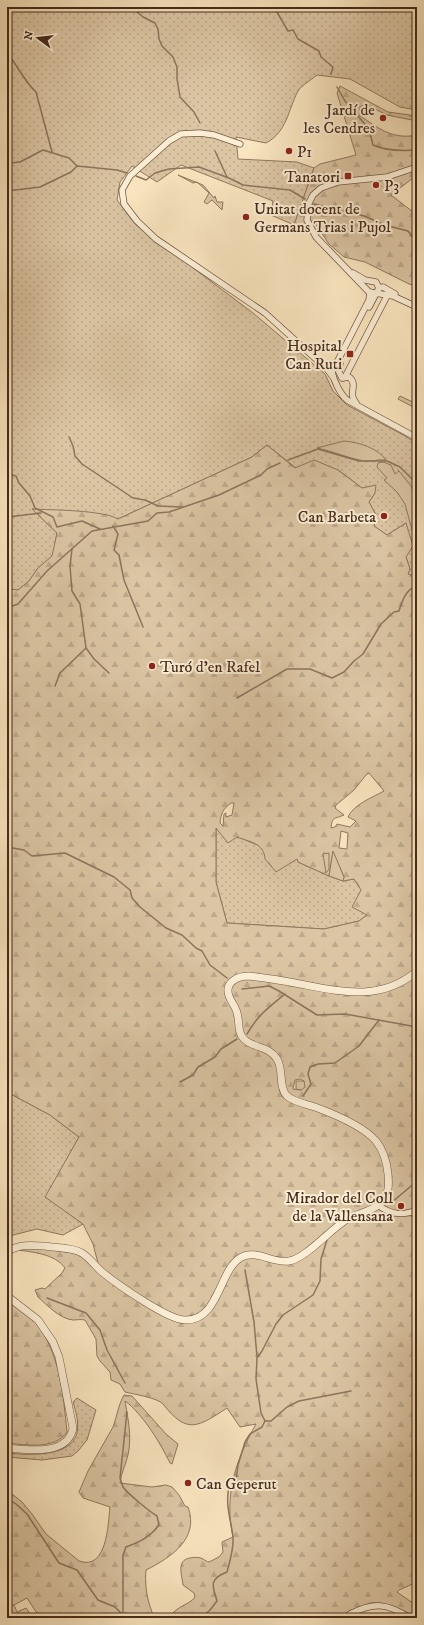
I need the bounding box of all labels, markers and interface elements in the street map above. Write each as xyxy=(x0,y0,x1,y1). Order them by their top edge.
north arrow xyxy=(18,18,58,58)
text: N xyxy=(21,29,37,42)
place label: Jardí de les Cendres xyxy=(303,100,375,138)
marker: Jardí de les Cendres xyxy=(378,113,388,123)
place label: P1 xyxy=(297,142,312,162)
marker: P1 xyxy=(284,146,294,156)
place label: Tanatori xyxy=(284,167,340,187)
marker: Tanatori xyxy=(343,171,353,181)
place label: P3 xyxy=(384,176,399,196)
marker: P3 xyxy=(371,180,381,190)
place label: Unitat docent de Germans Trias i Pujol xyxy=(254,199,391,237)
marker: Unitat docent de Germans Trias i Pujol xyxy=(241,212,251,222)
place label: Hospital Can Ruti xyxy=(285,336,342,374)
marker: Hospital Can Ruti xyxy=(345,349,355,359)
place label: Can Barbeta xyxy=(298,507,376,527)
marker: Can Barbeta xyxy=(379,511,389,521)
place label: Turó d'en Rafel xyxy=(160,657,260,677)
marker: Turó d'en Rafel xyxy=(147,661,157,671)
place label: Mirador del Coll de la Vallensana xyxy=(286,1188,393,1226)
marker: Mirador del Coll de la Vallensana xyxy=(396,1201,406,1211)
place label: Can Geperut xyxy=(196,1474,277,1494)
marker: Can Geperut xyxy=(183,1478,193,1488)

